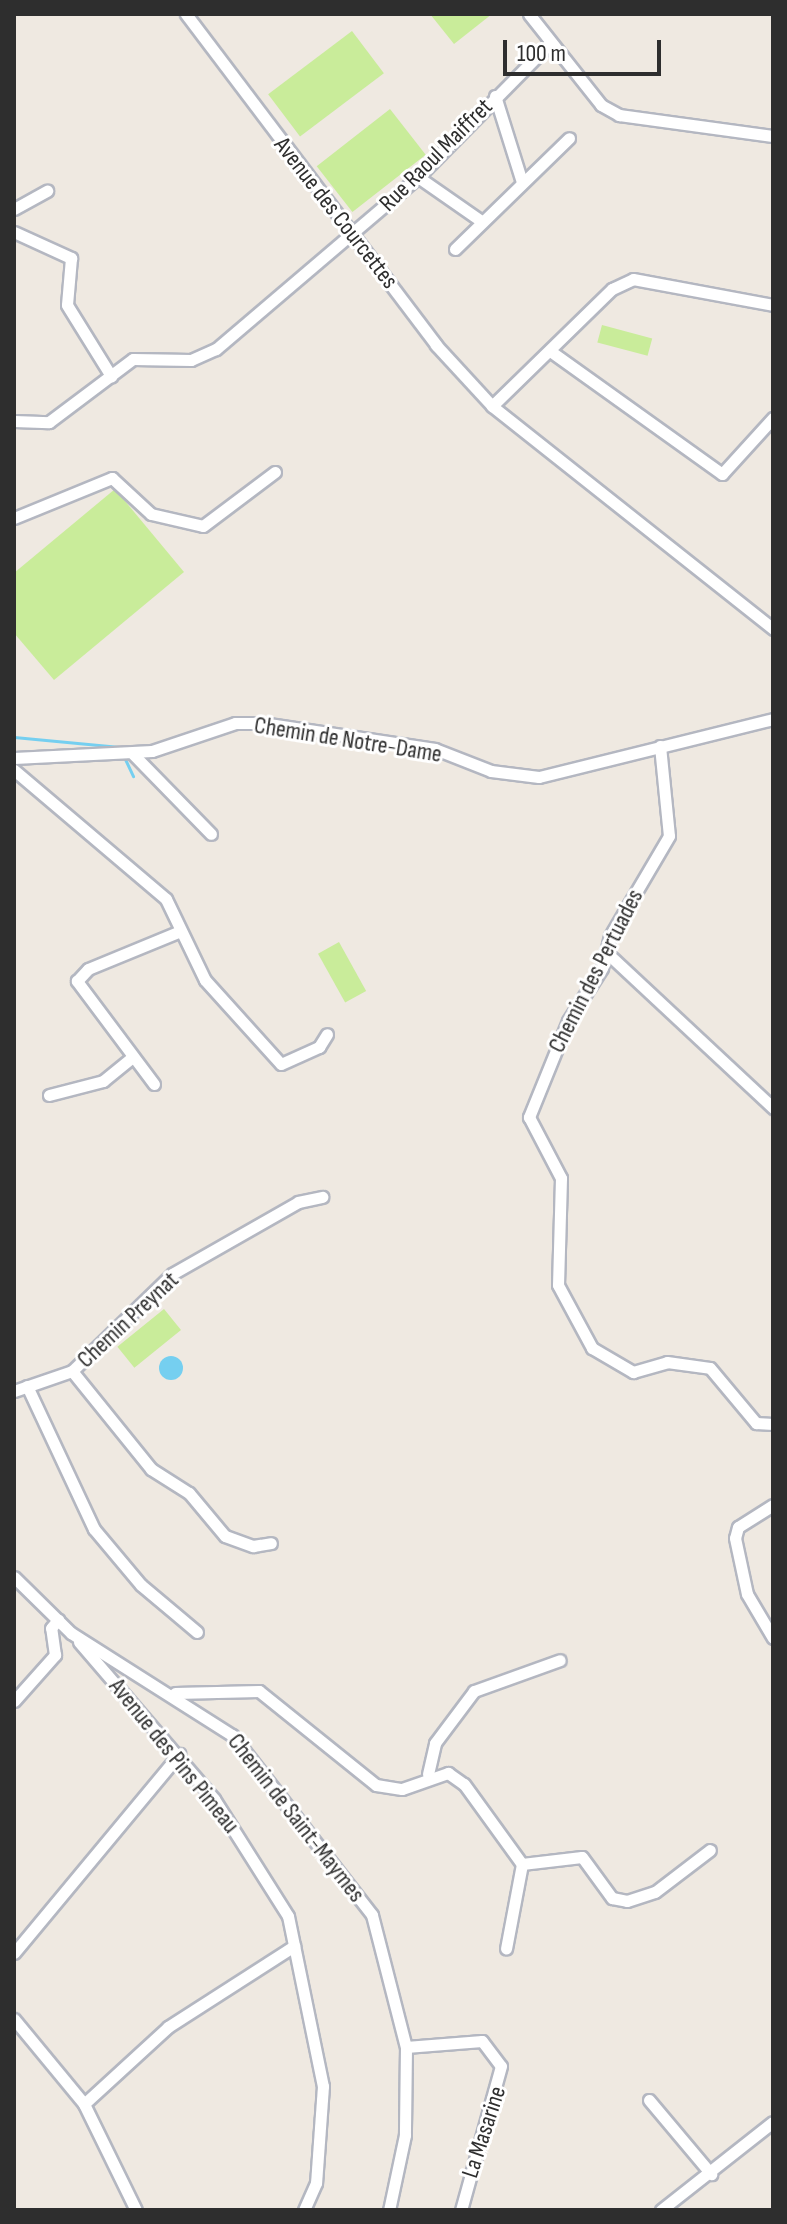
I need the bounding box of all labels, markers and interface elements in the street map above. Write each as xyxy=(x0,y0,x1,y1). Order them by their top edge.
scale bar xyxy=(507,24,665,74)
text: 100 m xyxy=(517,39,566,68)
street label: Rue Raoul Maiffret xyxy=(373,92,499,218)
street label: Avenue des Courcettes xyxy=(268,132,404,294)
street label: Chemin de Notre-Dame xyxy=(252,711,444,769)
street label: Chemin des Pertuades xyxy=(542,885,650,1057)
street label: Chemin Preynat xyxy=(71,1266,185,1374)
street label: Avenue des Pins Pimeau xyxy=(103,1673,245,1839)
street label: Chemin de Saint-Maymes xyxy=(221,1728,371,1908)
street label: La Masarine xyxy=(456,2083,512,2181)

